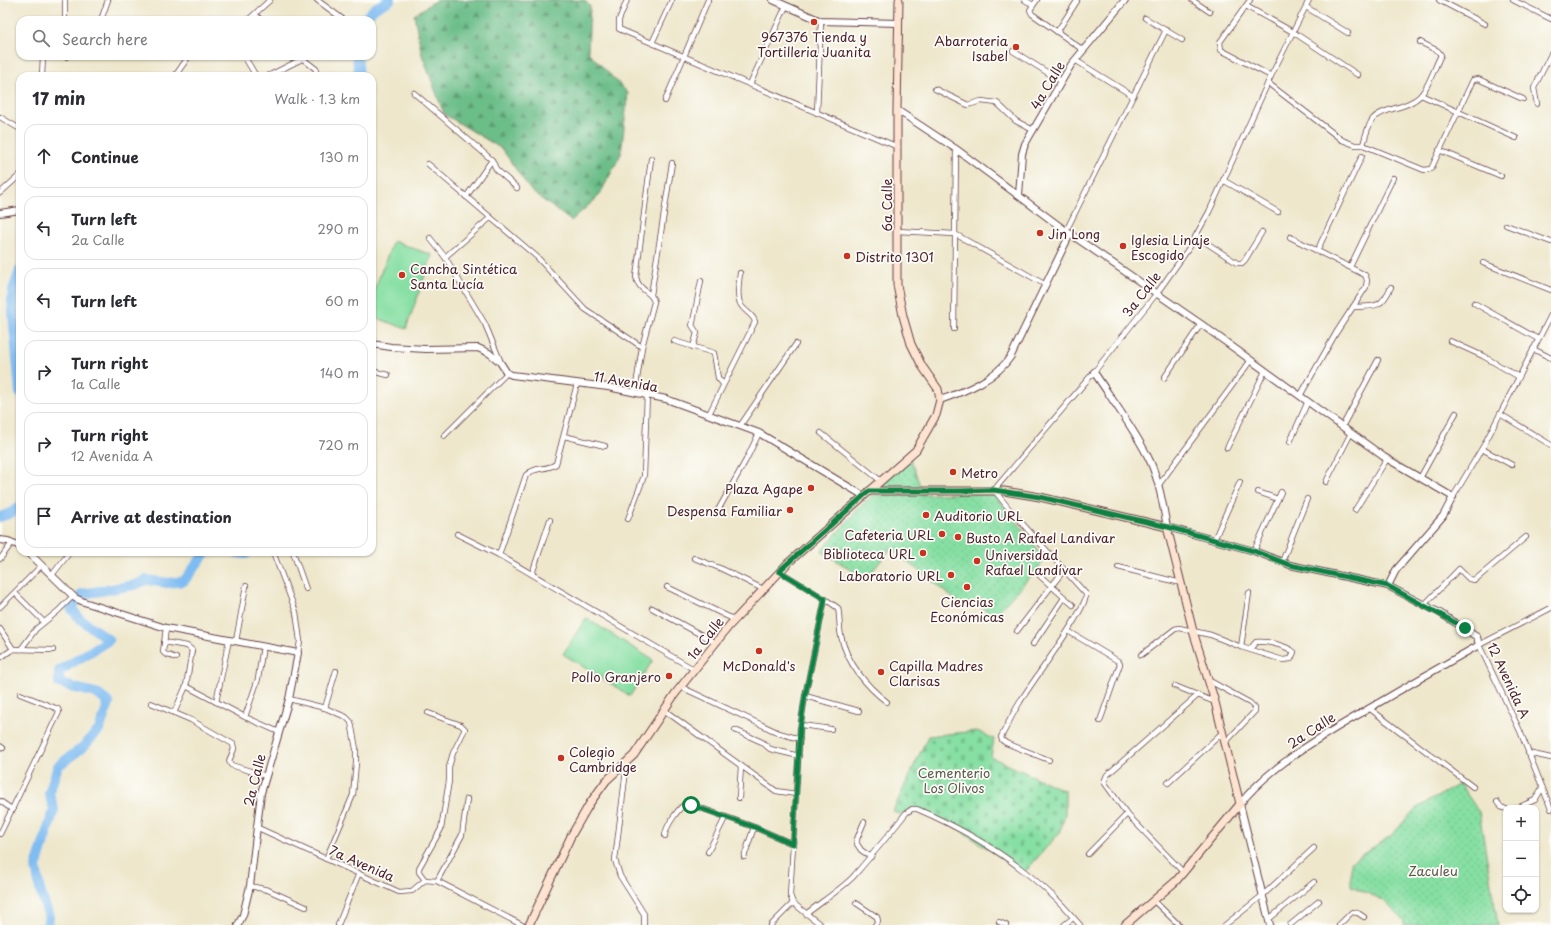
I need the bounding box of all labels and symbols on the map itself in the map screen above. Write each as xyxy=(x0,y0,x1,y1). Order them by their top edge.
marker: 967376 Tienda y Tortilleria Juanita xyxy=(809,17,819,27)
place label: 967376 Tienda y Tortilleria Juanita xyxy=(757,27,871,61)
place label: Abarroteria Isabel xyxy=(934,31,1009,65)
marker: Abarroteria Isabel xyxy=(1011,42,1021,52)
street label: 4a Calle xyxy=(1025,57,1069,113)
street label: 6a Calle xyxy=(877,178,896,232)
place label: Jin Long xyxy=(1048,224,1100,243)
marker: Jin Long xyxy=(1035,228,1045,238)
place label: Iglesia Linaje Escogido xyxy=(1131,230,1210,264)
marker: Iglesia Linaje Escogido xyxy=(1118,241,1128,251)
place label: Distrito 1301 xyxy=(855,247,934,266)
marker: Distrito 1301 xyxy=(842,251,852,261)
place label: Cancha Sintética Santa Lucía xyxy=(410,259,518,293)
street label: 3a Calle xyxy=(1117,267,1165,321)
marker: Cancha Sintética Santa Lucía xyxy=(397,270,407,280)
street label: 11 Avenida xyxy=(592,366,660,396)
place label: Metro xyxy=(961,463,998,482)
marker: Metro xyxy=(948,467,958,477)
place label: Plaza Agape xyxy=(725,479,803,498)
marker: Plaza Agape xyxy=(806,483,816,493)
place label: Despensa Familiar xyxy=(666,501,782,520)
marker: Despensa Familiar xyxy=(785,505,795,515)
place label: Auditorio URL xyxy=(934,506,1024,525)
marker: Auditorio URL xyxy=(921,510,931,520)
place label: Cafeteria URL xyxy=(845,525,934,544)
place label: Busto A Rafael Landivar xyxy=(966,528,1115,547)
marker: Cafeteria URL xyxy=(937,529,947,539)
marker: Busto A Rafael Landivar xyxy=(953,532,963,542)
place label: Biblioteca URL xyxy=(823,544,915,563)
place label: Universidad Rafael Landívar xyxy=(985,545,1082,579)
marker: Biblioteca URL xyxy=(918,548,928,558)
marker: Universidad Rafael Landívar xyxy=(972,556,982,566)
place label: Laboratorio URL xyxy=(839,566,943,585)
marker: Laboratorio URL xyxy=(946,570,956,580)
marker: Ciencias Económicas xyxy=(962,582,972,592)
place label: Ciencias Económicas xyxy=(930,592,1004,626)
street label: 1a Calle xyxy=(682,613,728,663)
route end xyxy=(1456,619,1474,637)
street label: 12 Avenida A xyxy=(1483,639,1535,721)
marker: McDonald's xyxy=(754,646,764,656)
place label: McDonald's xyxy=(723,656,796,675)
place label: Capilla Madres Clarisas xyxy=(889,656,983,690)
place label: Pollo Granjero xyxy=(571,667,661,686)
marker: Capilla Madres Clarisas xyxy=(876,667,886,677)
marker: Pollo Granjero xyxy=(664,671,674,681)
street label: 2a Calle xyxy=(1283,707,1339,753)
place label: Colegio Cambridge xyxy=(569,742,637,776)
street label: 2a Calle xyxy=(238,752,270,808)
marker: Colegio Cambridge xyxy=(556,753,566,763)
park label: Cementerio Los Olivos xyxy=(918,763,990,797)
route start xyxy=(682,796,700,814)
street label: 7a Avenida xyxy=(326,840,398,886)
park label: Zaculeu xyxy=(1408,861,1458,880)

